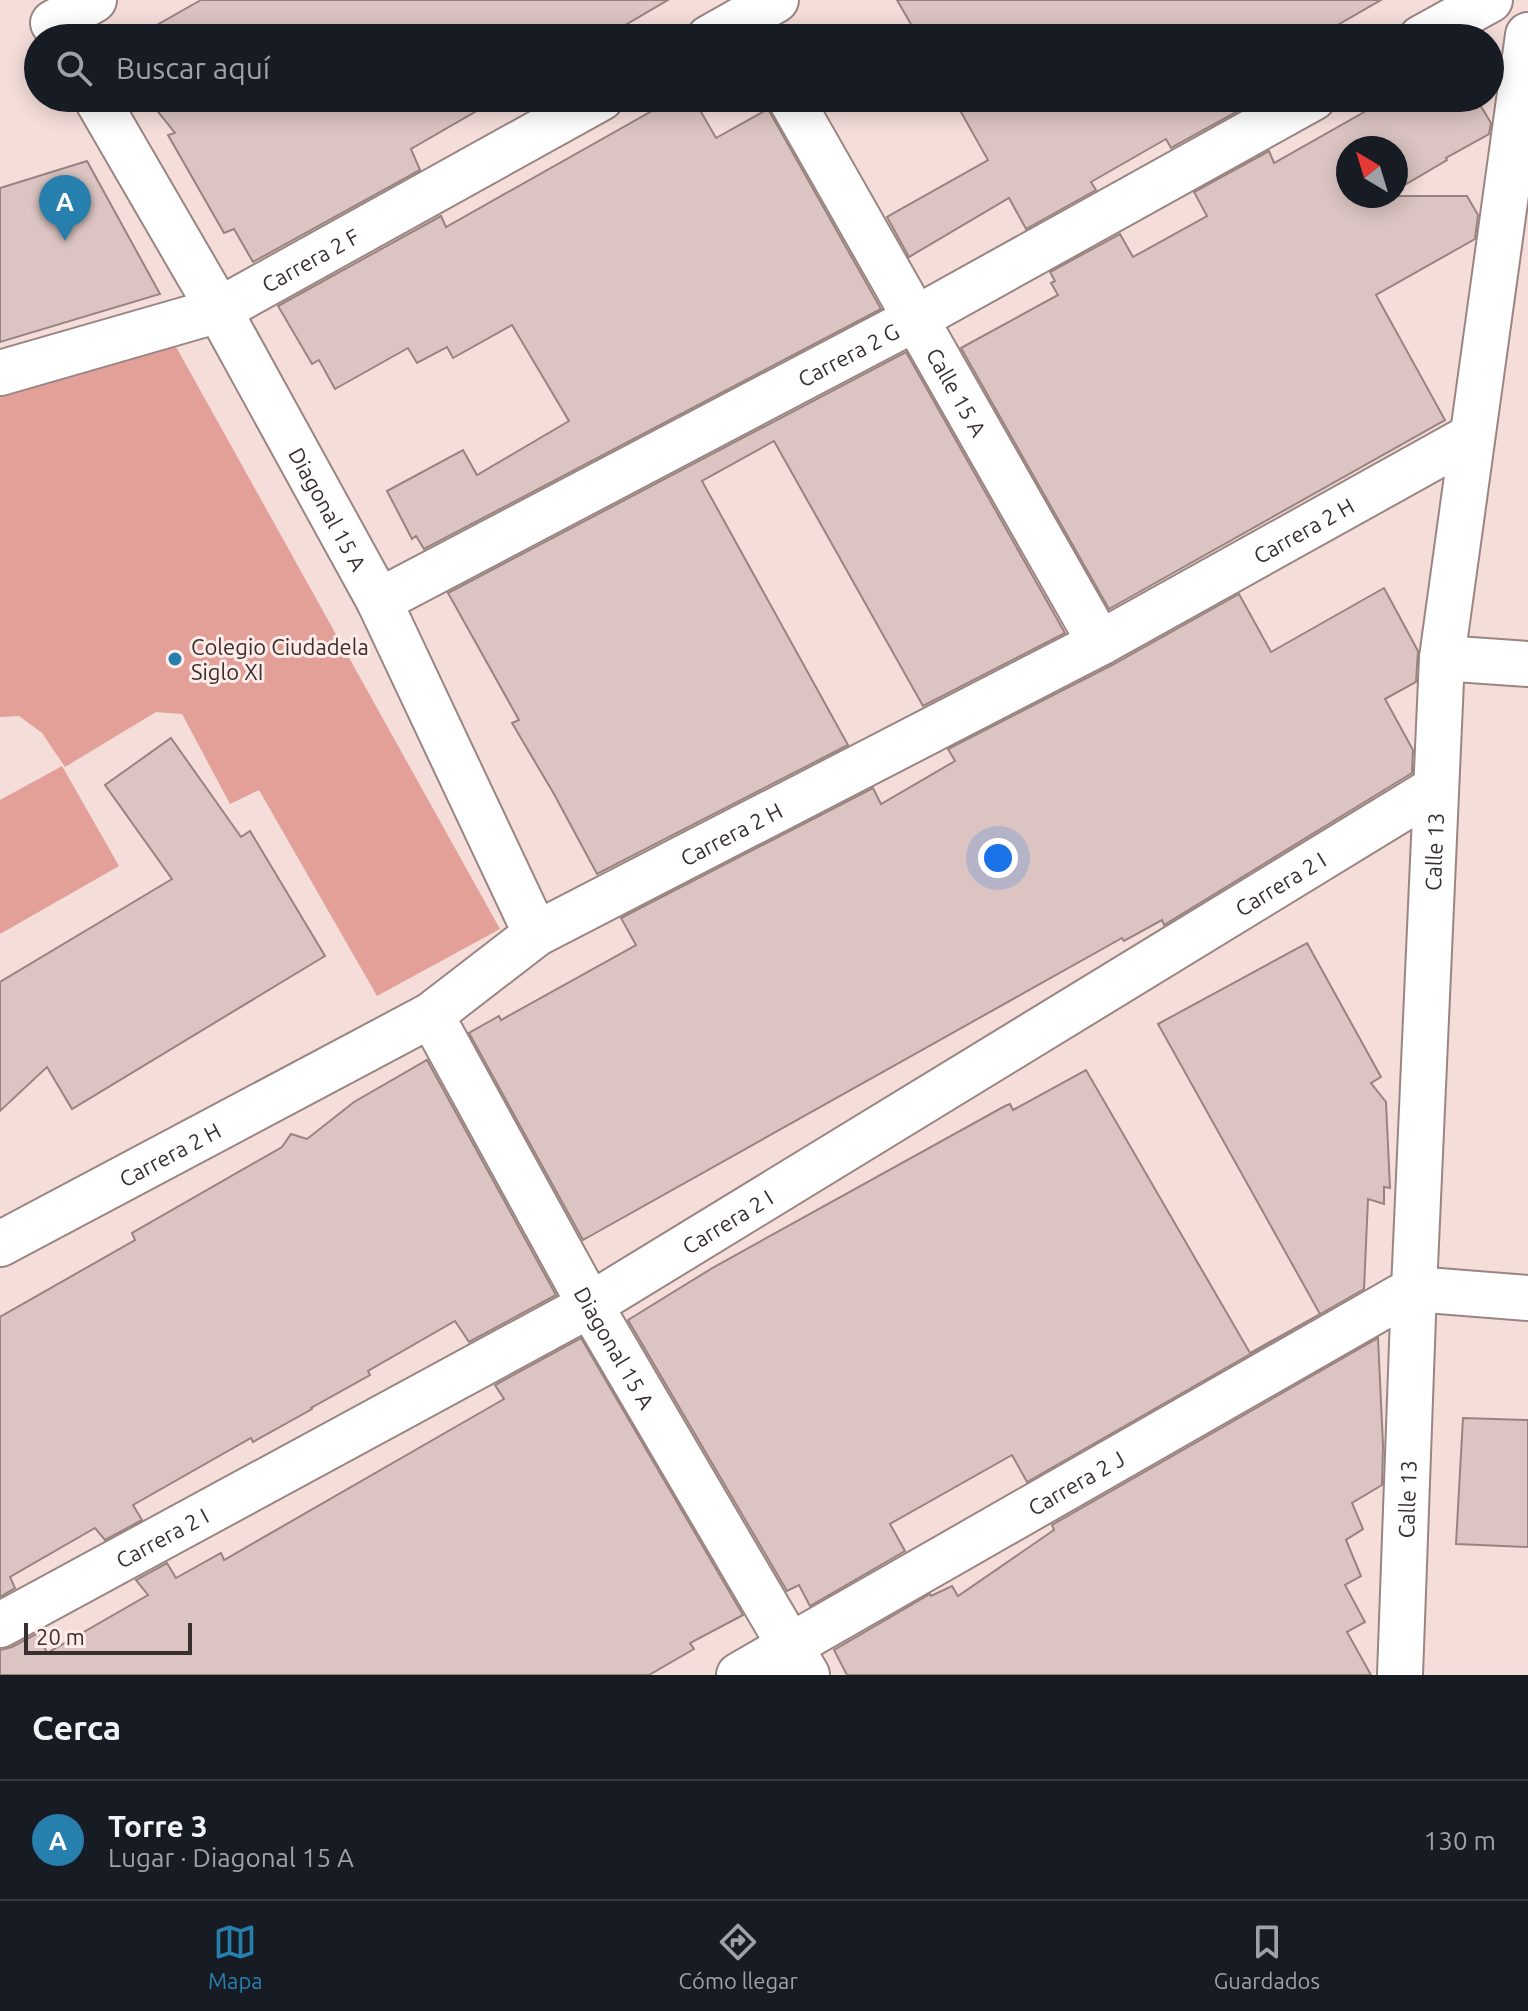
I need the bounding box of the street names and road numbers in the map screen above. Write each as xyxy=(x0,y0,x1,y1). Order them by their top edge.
street label: Carrera 2 F xyxy=(257,222,363,296)
street label: Carrera 2 G xyxy=(793,317,903,391)
street label: Calle 15 A xyxy=(922,343,992,441)
street label: Diagonal 15 A xyxy=(284,443,373,575)
street label: Carrera 2 H xyxy=(1249,492,1358,568)
street label: Carrera 2 H xyxy=(676,797,786,870)
street label: Calle 13 xyxy=(1419,812,1448,891)
street label: Carrera 2 I xyxy=(1230,846,1330,920)
street label: Carrera 2 H xyxy=(115,1117,224,1191)
street label: Carrera 2 I xyxy=(677,1184,777,1258)
street label: Diagonal 15 A xyxy=(570,1282,661,1413)
street label: Carrera 2 J xyxy=(1023,1445,1128,1520)
street label: Calle 13 xyxy=(1392,1459,1420,1539)
street label: Carrera 2 I xyxy=(111,1502,212,1572)

